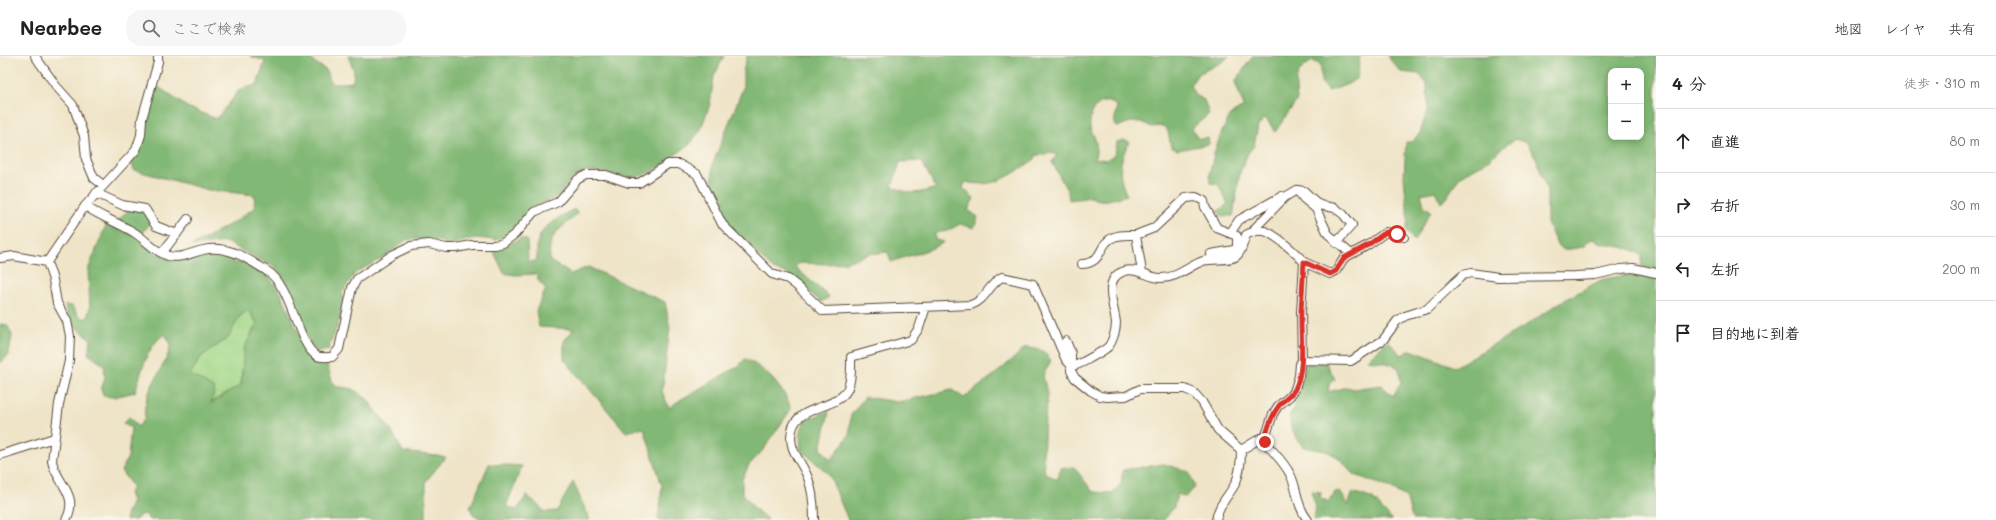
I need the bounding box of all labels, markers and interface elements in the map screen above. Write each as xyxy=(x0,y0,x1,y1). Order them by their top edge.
search box xyxy=(126,10,406,46)
text: Nearbee xyxy=(20,15,102,40)
icon: search xyxy=(140,17,162,39)
text: ここで検索 xyxy=(172,18,247,38)
text: 地図 xyxy=(1835,19,1863,38)
text: レイヤ xyxy=(1885,19,1926,38)
text: 共有 xyxy=(1948,19,1976,38)
map controls xyxy=(1608,68,1644,140)
button: + xyxy=(1608,68,1644,104)
text: 4 分 xyxy=(1672,72,1706,94)
text: 徒歩 · 310 m xyxy=(1904,74,1980,91)
button: − xyxy=(1608,104,1644,140)
icon: ahead xyxy=(1672,130,1694,152)
text: 直進 xyxy=(1710,131,1740,151)
text: 80 m xyxy=(1950,132,1980,149)
icon: right xyxy=(1672,194,1694,216)
text: 右折 xyxy=(1710,195,1740,215)
text: 30 m xyxy=(1950,196,1980,213)
route start xyxy=(1388,225,1406,243)
icon: left xyxy=(1672,258,1694,280)
text: 左折 xyxy=(1710,259,1740,279)
text: 200 m xyxy=(1942,260,1980,277)
icon: arrive xyxy=(1672,322,1694,344)
text: 目的地に到着 xyxy=(1710,323,1800,343)
route end xyxy=(1256,433,1274,451)

